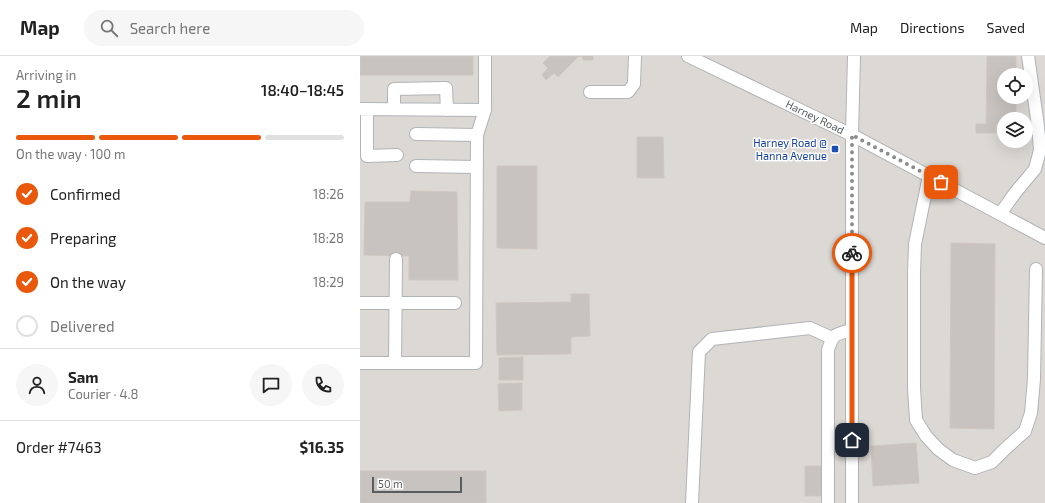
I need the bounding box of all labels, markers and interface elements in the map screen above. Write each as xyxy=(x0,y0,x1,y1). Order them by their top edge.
search box xyxy=(84,10,364,46)
text: Map xyxy=(20,16,60,39)
icon: search xyxy=(98,17,120,39)
text: Search here xyxy=(130,19,210,37)
text: Map xyxy=(850,19,878,36)
text: Directions xyxy=(900,19,965,36)
text: Saved xyxy=(987,19,1025,36)
text: Arriving in xyxy=(16,67,76,83)
map controls xyxy=(997,68,1033,148)
button: locate xyxy=(997,68,1033,104)
text: 18:40–18:45 xyxy=(261,81,344,99)
text: 2 min xyxy=(16,82,82,113)
street label: Harney Road xyxy=(784,97,847,136)
button: layers xyxy=(997,112,1033,148)
place label: Harney Road @ Hanna Avenue xyxy=(753,136,827,162)
marker: Harney Road @ Hanna Avenue xyxy=(830,144,840,154)
text: On the way · 100 m xyxy=(16,146,125,162)
pin xyxy=(924,165,958,199)
icon: bag xyxy=(930,171,952,193)
icon: check xyxy=(16,183,38,205)
text: Confirmed xyxy=(50,185,121,203)
text: 18:26 xyxy=(313,186,344,202)
icon: check xyxy=(16,227,38,249)
text: Preparing xyxy=(50,229,116,247)
text: 18:28 xyxy=(313,230,344,246)
courier xyxy=(832,233,872,273)
icon: bike xyxy=(841,242,863,264)
icon: check xyxy=(16,271,38,293)
text: On the way xyxy=(50,273,126,291)
text: 18:29 xyxy=(313,274,344,290)
text: Delivered xyxy=(50,317,115,335)
button: person xyxy=(16,364,58,406)
button: chat xyxy=(250,364,292,406)
button: phone xyxy=(302,364,344,406)
text: Sam xyxy=(68,368,99,386)
text: Courier · 4.8 xyxy=(68,386,138,402)
pin xyxy=(835,423,869,457)
icon: home xyxy=(841,429,863,451)
text: Order #7463 xyxy=(16,438,102,456)
text: $16.35 xyxy=(300,438,344,456)
scale bar xyxy=(372,475,462,494)
text: 50 m xyxy=(378,477,403,490)

